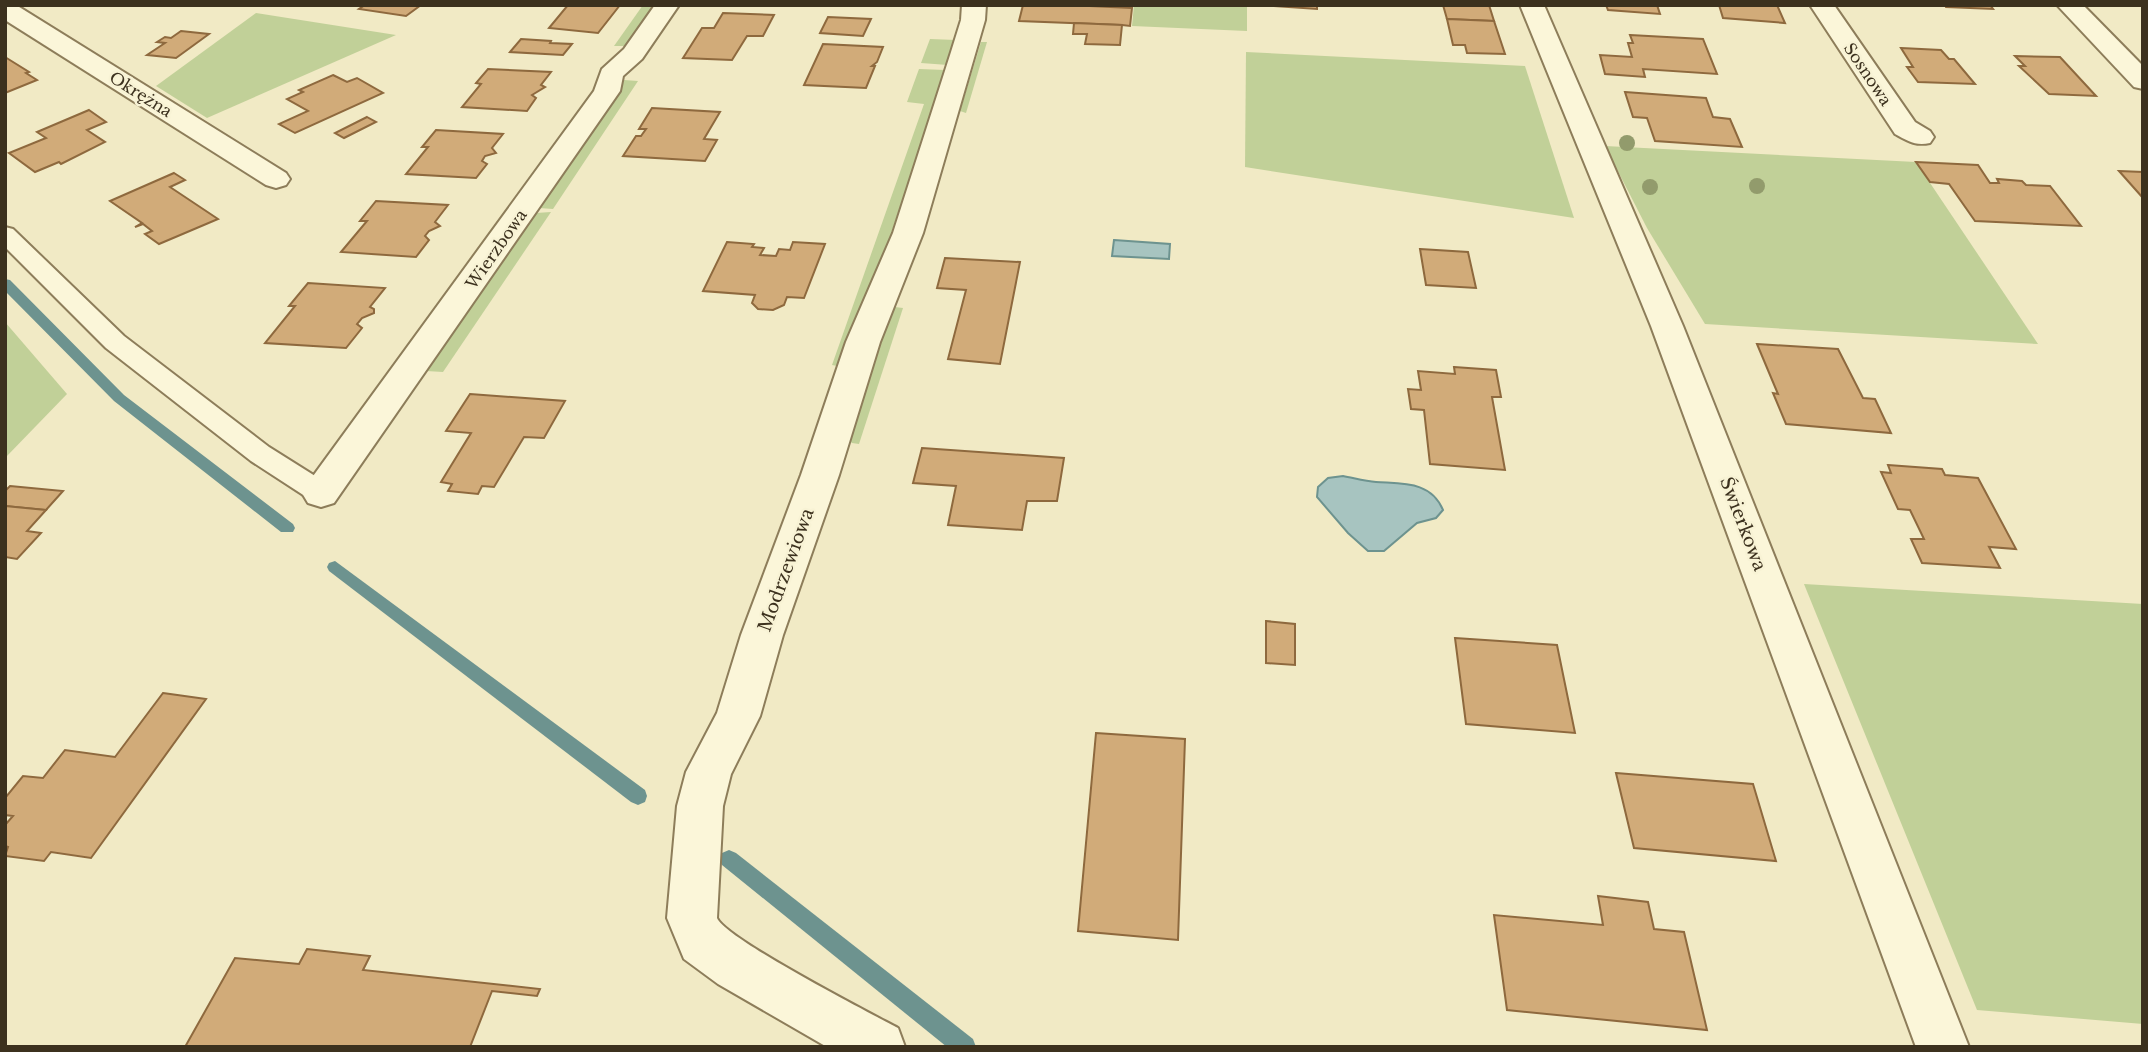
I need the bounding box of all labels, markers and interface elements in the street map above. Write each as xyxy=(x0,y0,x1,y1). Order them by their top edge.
street label: Sosnowa xyxy=(1840,39,1896,109)
street label: Okrężna xyxy=(106,67,176,121)
street label: Wierzbowa xyxy=(461,205,531,294)
street label: Świerkowa xyxy=(1715,474,1772,574)
street label: Modrzewiowa xyxy=(753,505,819,635)

